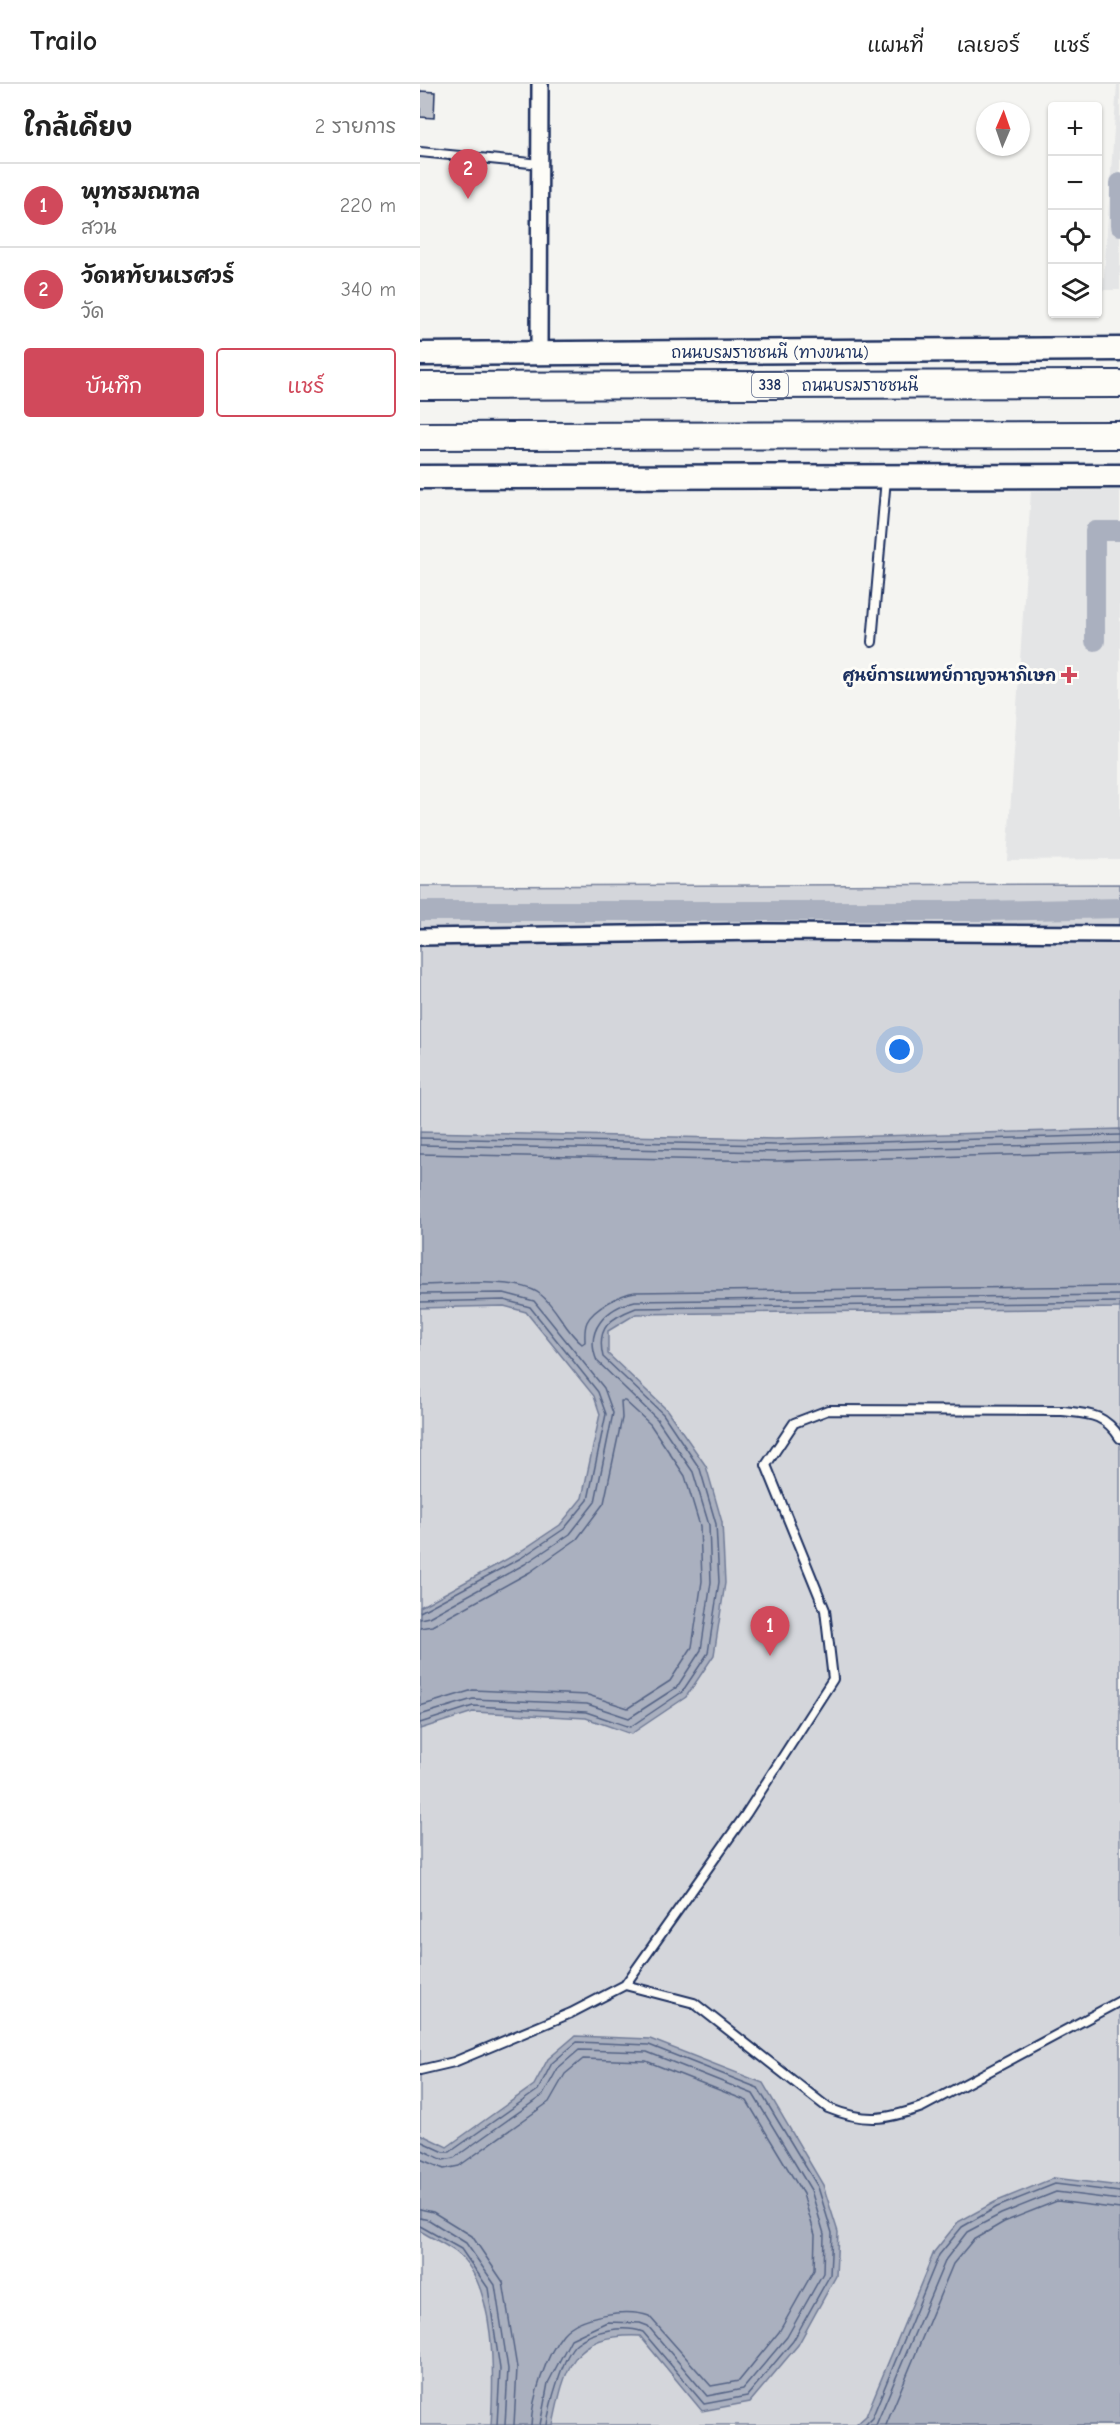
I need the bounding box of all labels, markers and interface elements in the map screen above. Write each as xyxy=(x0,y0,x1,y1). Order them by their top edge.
text: Trailo xyxy=(30,25,97,57)
text: แผนที่ xyxy=(867,33,924,57)
text: เลเยอร์ xyxy=(957,33,1020,57)
text: แชร์ xyxy=(1053,33,1090,57)
north arrow xyxy=(976,102,1030,156)
map controls xyxy=(1048,102,1102,318)
button: + xyxy=(1048,102,1102,156)
text: ใกล้เคียง xyxy=(24,113,132,143)
text: 2 รายการ xyxy=(315,115,396,138)
pin: 2 xyxy=(448,150,488,199)
button: − xyxy=(1048,156,1102,210)
text: พุทธมณฑล xyxy=(81,179,200,205)
text: 1 xyxy=(40,194,47,217)
text: 220 m xyxy=(340,194,396,217)
button: locate xyxy=(1048,210,1102,264)
text: สวน xyxy=(81,216,117,239)
text: วัดหทัยนเรศวร์ xyxy=(81,263,234,289)
button: layers xyxy=(1048,264,1102,318)
text: 2 xyxy=(39,278,48,301)
text: 340 m xyxy=(341,278,396,301)
text: วัด xyxy=(81,300,104,323)
street label: ถนนบรมราชชนนี (ทางขนาน) xyxy=(671,342,869,362)
button: บันทึก xyxy=(24,348,204,417)
button: แชร์ xyxy=(216,348,396,417)
road number: 338 xyxy=(752,373,788,397)
street label: ถนนบรมราชชนนี xyxy=(802,375,918,395)
place label: ศูนย์การแพทย์กาญจนาภิเษก xyxy=(843,664,1056,687)
marker: ศูนย์การแพทย์กาญจนาภิเษก xyxy=(1060,666,1078,684)
your location xyxy=(885,1035,914,1064)
pin: 1 xyxy=(750,1606,790,1656)

